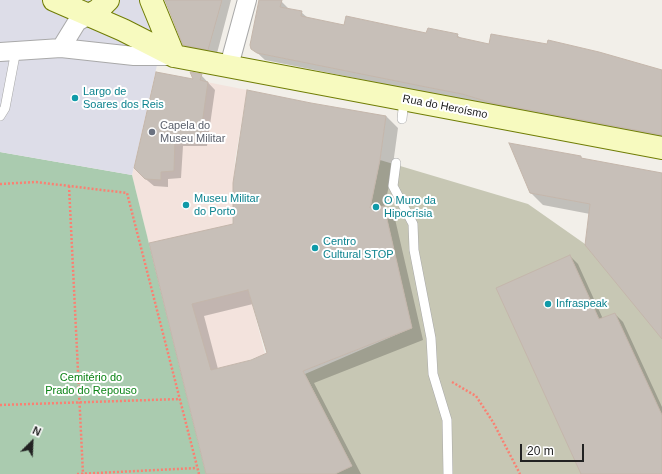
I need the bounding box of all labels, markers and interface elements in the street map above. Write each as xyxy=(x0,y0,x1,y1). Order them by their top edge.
place label: Largo de Soares dos Reis xyxy=(83,85,164,111)
street label: Rua do Heroísmo xyxy=(401,92,489,122)
marker: Largo de Soares dos Reis xyxy=(70,93,80,103)
place label: Capela do Museu Militar xyxy=(160,119,225,145)
marker: Capela do Museu Militar xyxy=(147,127,157,137)
place label: Museu Militar do Porto xyxy=(194,192,259,218)
place label: O Muro da Hipocrisia xyxy=(384,194,436,220)
marker: Museu Militar do Porto xyxy=(181,200,191,210)
marker: O Muro da Hipocrisia xyxy=(371,202,381,212)
place label: Centro Cultural STOP xyxy=(323,235,394,261)
marker: Centro Cultural STOP xyxy=(310,243,320,253)
place label: Infraspeak xyxy=(556,297,607,311)
marker: Infraspeak xyxy=(543,299,553,309)
park label: Cemitério do Prado do Repouso xyxy=(45,371,137,397)
north arrow xyxy=(12,422,52,462)
text: N xyxy=(31,424,43,438)
scale bar xyxy=(522,436,586,462)
text: 20 m xyxy=(527,444,554,458)

